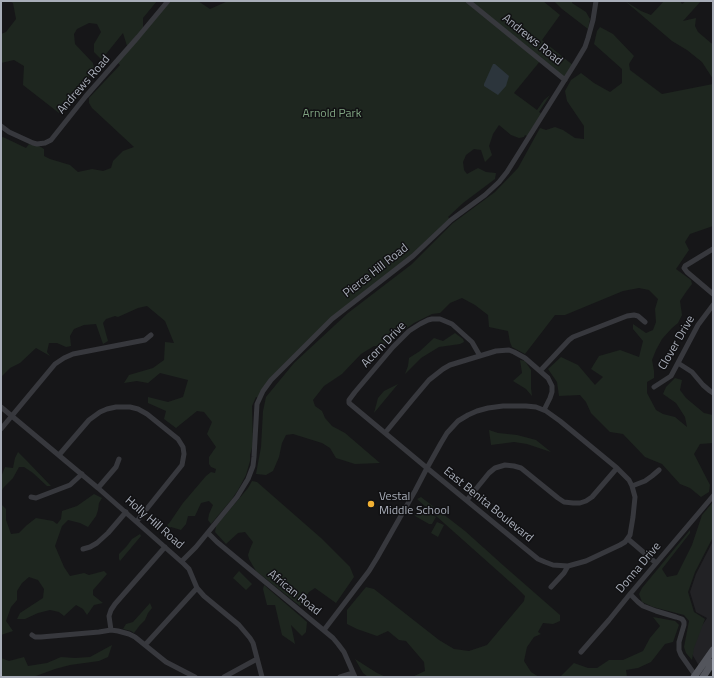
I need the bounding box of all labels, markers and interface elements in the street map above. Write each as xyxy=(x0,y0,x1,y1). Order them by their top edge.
street label: Andrews Road xyxy=(499,11,565,69)
street label: Andrews Road xyxy=(55,53,113,117)
park label: Arnold Park xyxy=(303,107,361,121)
street label: Pierce Hill Road xyxy=(341,241,411,301)
street label: Clover Drive xyxy=(656,313,698,373)
street label: Acorn Drive xyxy=(359,319,409,371)
street label: East Benita Boulevard xyxy=(440,464,536,546)
place label: Vestal Middle School xyxy=(379,490,449,518)
street label: Holly Hill Road xyxy=(122,494,186,552)
marker: Vestal Middle School xyxy=(366,499,376,509)
street label: Donna Drive xyxy=(614,540,664,596)
street label: African Road xyxy=(265,567,323,619)

